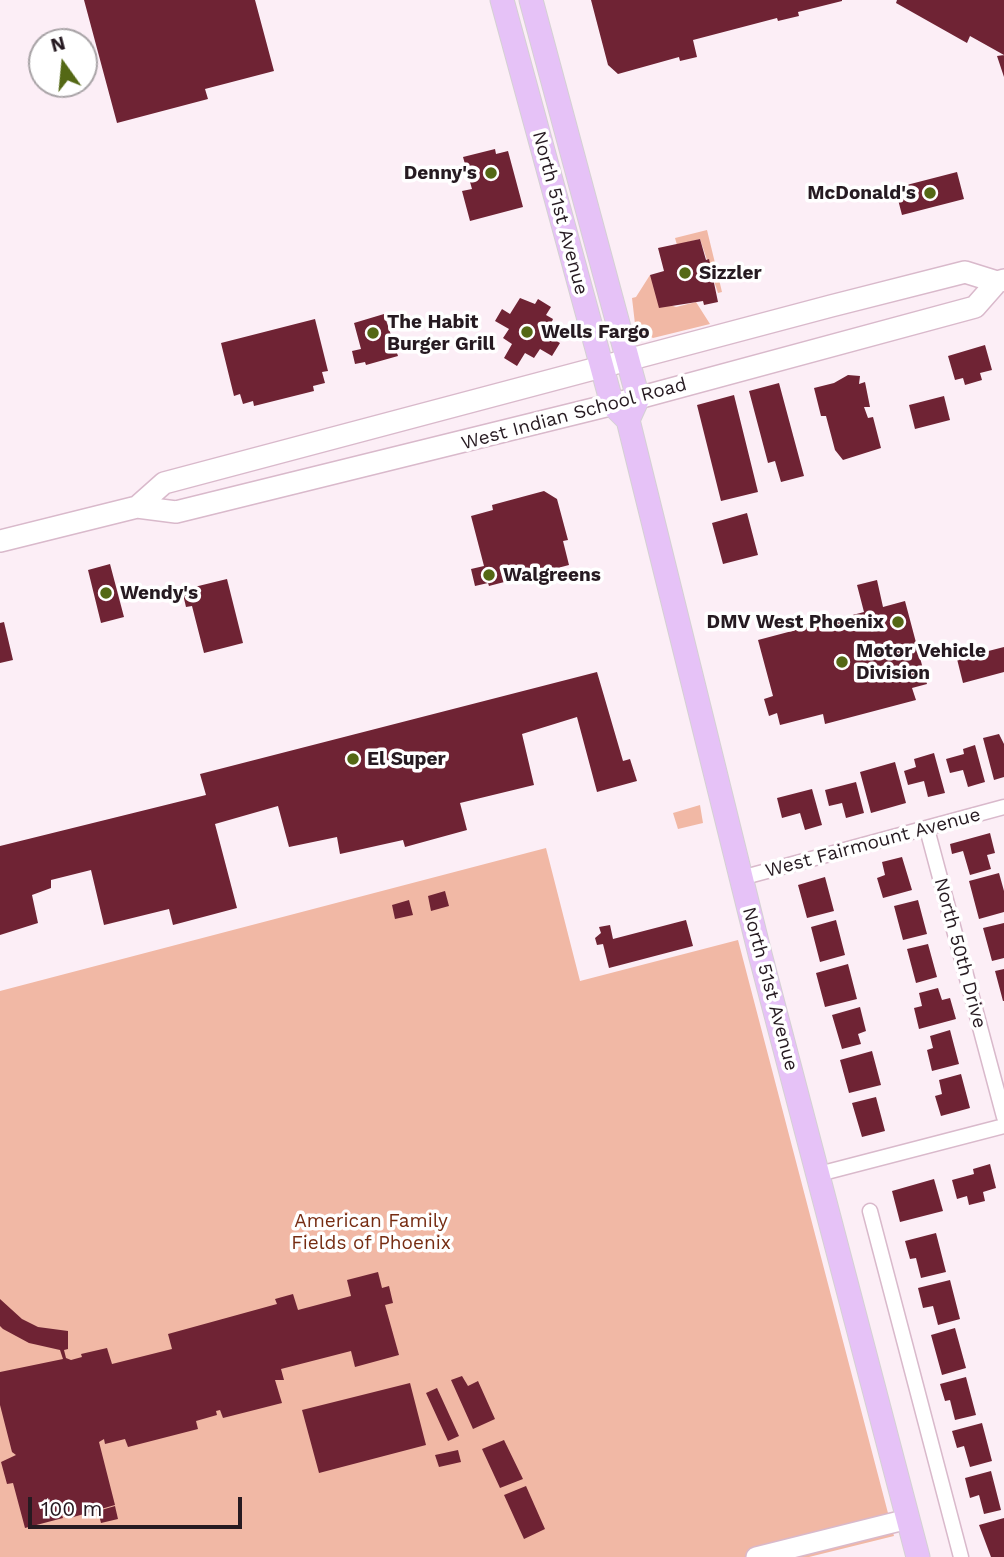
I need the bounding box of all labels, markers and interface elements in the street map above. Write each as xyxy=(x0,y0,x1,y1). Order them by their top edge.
north arrow xyxy=(28,28,98,98)
text: N xyxy=(48,31,68,57)
street label: North 51st Avenue xyxy=(527,129,593,297)
place label: Denny's xyxy=(404,162,477,184)
marker: Denny's xyxy=(483,165,499,181)
place label: McDonald's xyxy=(807,182,916,204)
marker: McDonald's xyxy=(922,185,938,201)
place label: Sizzler xyxy=(699,262,762,284)
marker: Sizzler xyxy=(677,265,693,281)
place label: The Habit Burger Grill xyxy=(387,311,495,355)
place label: Wells Fargo xyxy=(541,321,650,343)
marker: Wells Fargo xyxy=(519,324,535,340)
marker: The Habit Burger Grill xyxy=(365,325,381,341)
street label: West Indian School Road xyxy=(459,373,689,455)
place label: Walgreens xyxy=(503,564,601,586)
marker: Walgreens xyxy=(481,567,497,583)
place label: Wendy's xyxy=(120,582,198,604)
marker: Wendy's xyxy=(98,585,114,601)
place label: DMV West Phoenix xyxy=(707,611,884,633)
marker: DMV West Phoenix xyxy=(890,614,906,630)
place label: Motor Vehicle Division xyxy=(856,640,986,684)
marker: Motor Vehicle Division xyxy=(834,654,850,670)
place label: El Super xyxy=(367,748,446,770)
marker: El Super xyxy=(345,751,361,767)
street label: West Fairmount Avenue xyxy=(763,803,983,883)
street label: North 50th Drive xyxy=(929,875,991,1031)
street label: North 51st Avenue xyxy=(737,905,803,1073)
park label: American Family Fields of Phoenix xyxy=(291,1210,451,1254)
scale bar xyxy=(32,1484,245,1528)
text: 100 m xyxy=(41,1496,103,1521)

